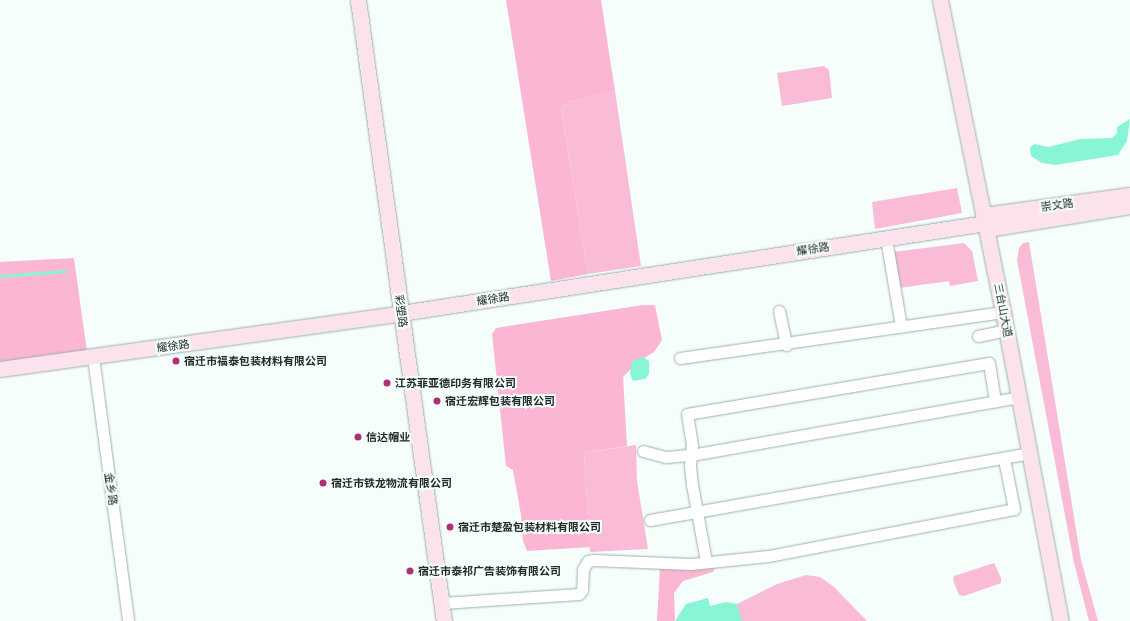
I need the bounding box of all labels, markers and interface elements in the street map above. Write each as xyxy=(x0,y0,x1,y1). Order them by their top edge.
street label: 崇文路 xyxy=(1040,196,1074,214)
street label: 耀徐路 xyxy=(796,240,830,258)
street label: 三台山大道 xyxy=(991,282,1015,338)
street label: 耀徐路 xyxy=(476,290,510,308)
street label: 彩塑路 xyxy=(392,294,410,328)
street label: 耀徐路 xyxy=(156,337,190,355)
place label: 宿迁市福泰包装材料有限公司 xyxy=(184,354,327,368)
marker: 宿迁市福泰包装材料有限公司 xyxy=(171,356,181,366)
place label: 江苏菲亚德印务有限公司 xyxy=(395,376,516,390)
marker: 江苏菲亚德印务有限公司 xyxy=(382,378,392,388)
place label: 宿迁宏辉包装有限公司 xyxy=(445,394,555,408)
marker: 宿迁宏辉包装有限公司 xyxy=(432,396,442,406)
place label: 信达帽业 xyxy=(366,430,410,444)
marker: 信达帽业 xyxy=(353,432,363,442)
street label: 金乡路 xyxy=(102,472,120,506)
place label: 宿迁市铁龙物流有限公司 xyxy=(331,476,452,490)
marker: 宿迁市铁龙物流有限公司 xyxy=(318,478,328,488)
place label: 宿迁市楚盈包装材料有限公司 xyxy=(458,520,601,534)
marker: 宿迁市楚盈包装材料有限公司 xyxy=(445,522,455,532)
place label: 宿迁市泰祁广告装饰有限公司 xyxy=(418,564,561,578)
marker: 宿迁市泰祁广告装饰有限公司 xyxy=(405,566,415,576)

